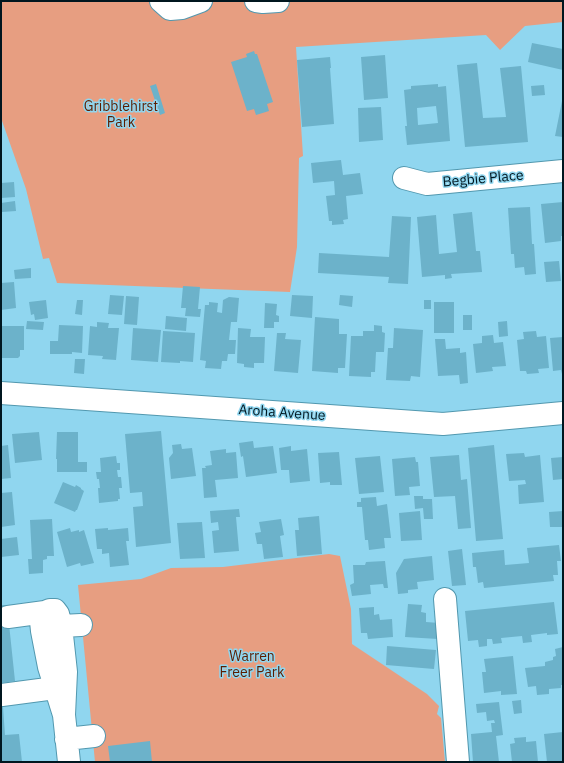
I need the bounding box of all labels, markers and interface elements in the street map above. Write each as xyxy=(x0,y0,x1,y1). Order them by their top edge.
park label: Gribblehirst Park xyxy=(84,99,158,132)
street label: Begbie Place xyxy=(442,167,524,191)
street label: Aroha Avenue xyxy=(238,402,326,424)
park label: Warren Freer Park xyxy=(220,649,284,682)

